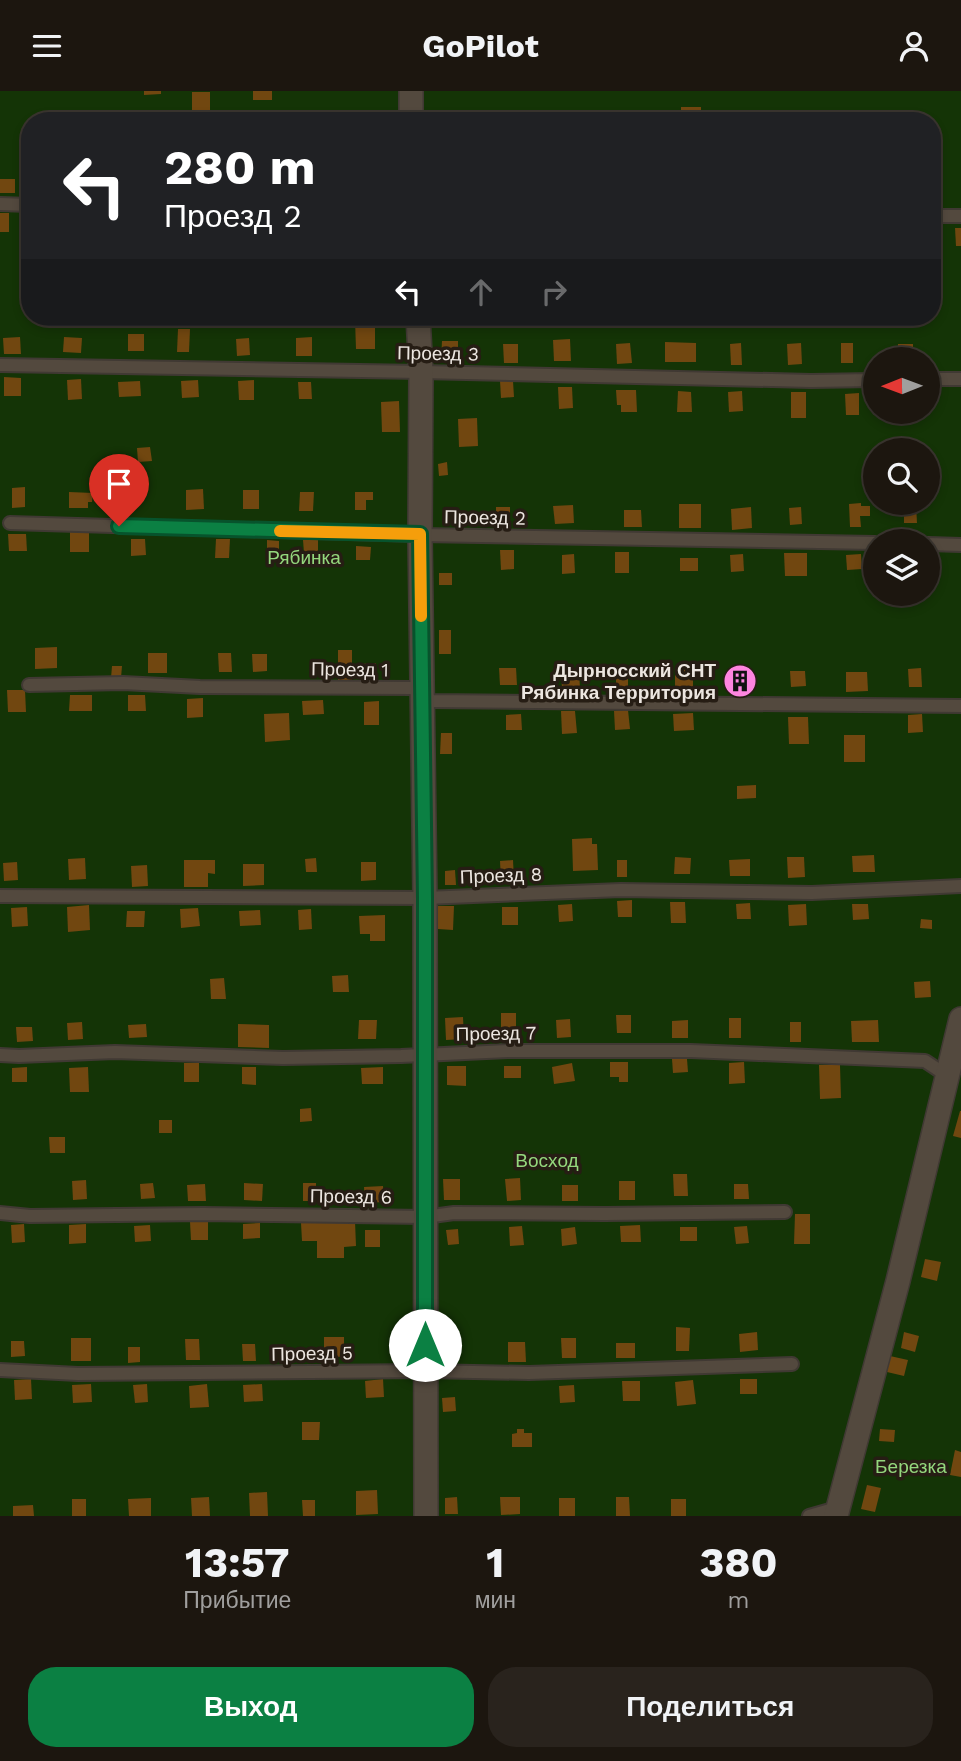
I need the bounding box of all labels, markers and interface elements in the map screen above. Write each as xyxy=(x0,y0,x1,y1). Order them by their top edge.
icon: menu xyxy=(28,27,66,65)
text: GoPilot xyxy=(422,27,539,65)
icon: person xyxy=(895,27,933,65)
text: 280 m xyxy=(164,138,316,196)
icon: left xyxy=(49,140,140,231)
text: Проезд 2 xyxy=(164,197,302,235)
icon: left xyxy=(389,273,427,311)
icon: ahead xyxy=(462,273,500,311)
icon: right xyxy=(535,273,573,311)
street label: Проезд 3 xyxy=(397,341,479,366)
north arrow xyxy=(863,347,940,423)
map controls xyxy=(863,347,940,606)
button: search xyxy=(863,438,940,515)
pin xyxy=(89,454,149,526)
icon: arrive xyxy=(100,465,138,503)
street label: Проезд 2 xyxy=(444,505,526,530)
button: layers xyxy=(863,529,940,606)
park label: Рябинка xyxy=(267,546,341,569)
street label: Проезд 1 xyxy=(311,657,389,682)
place label: Дырносский СНТ Рябинка Территория xyxy=(521,659,716,704)
building icon: Дырносский СНТ Рябинка Территория xyxy=(721,662,759,700)
street label: Проезд 8 xyxy=(459,863,543,888)
street label: Проезд 7 xyxy=(455,1021,537,1046)
park label: Восход xyxy=(515,1149,579,1172)
street label: Проезд 6 xyxy=(310,1184,392,1209)
position arrow xyxy=(388,1308,462,1382)
street label: Проезд 5 xyxy=(271,1341,353,1366)
park label: Березка xyxy=(875,1455,947,1478)
text: 13:57 xyxy=(185,1538,290,1587)
text: 1 xyxy=(486,1538,504,1587)
text: 380 xyxy=(699,1538,778,1587)
text: Прибытие xyxy=(183,1587,291,1614)
text: мин xyxy=(475,1587,516,1614)
text: m xyxy=(728,1587,749,1614)
button: Выход xyxy=(28,1667,474,1747)
button: Поделиться xyxy=(488,1667,933,1747)

